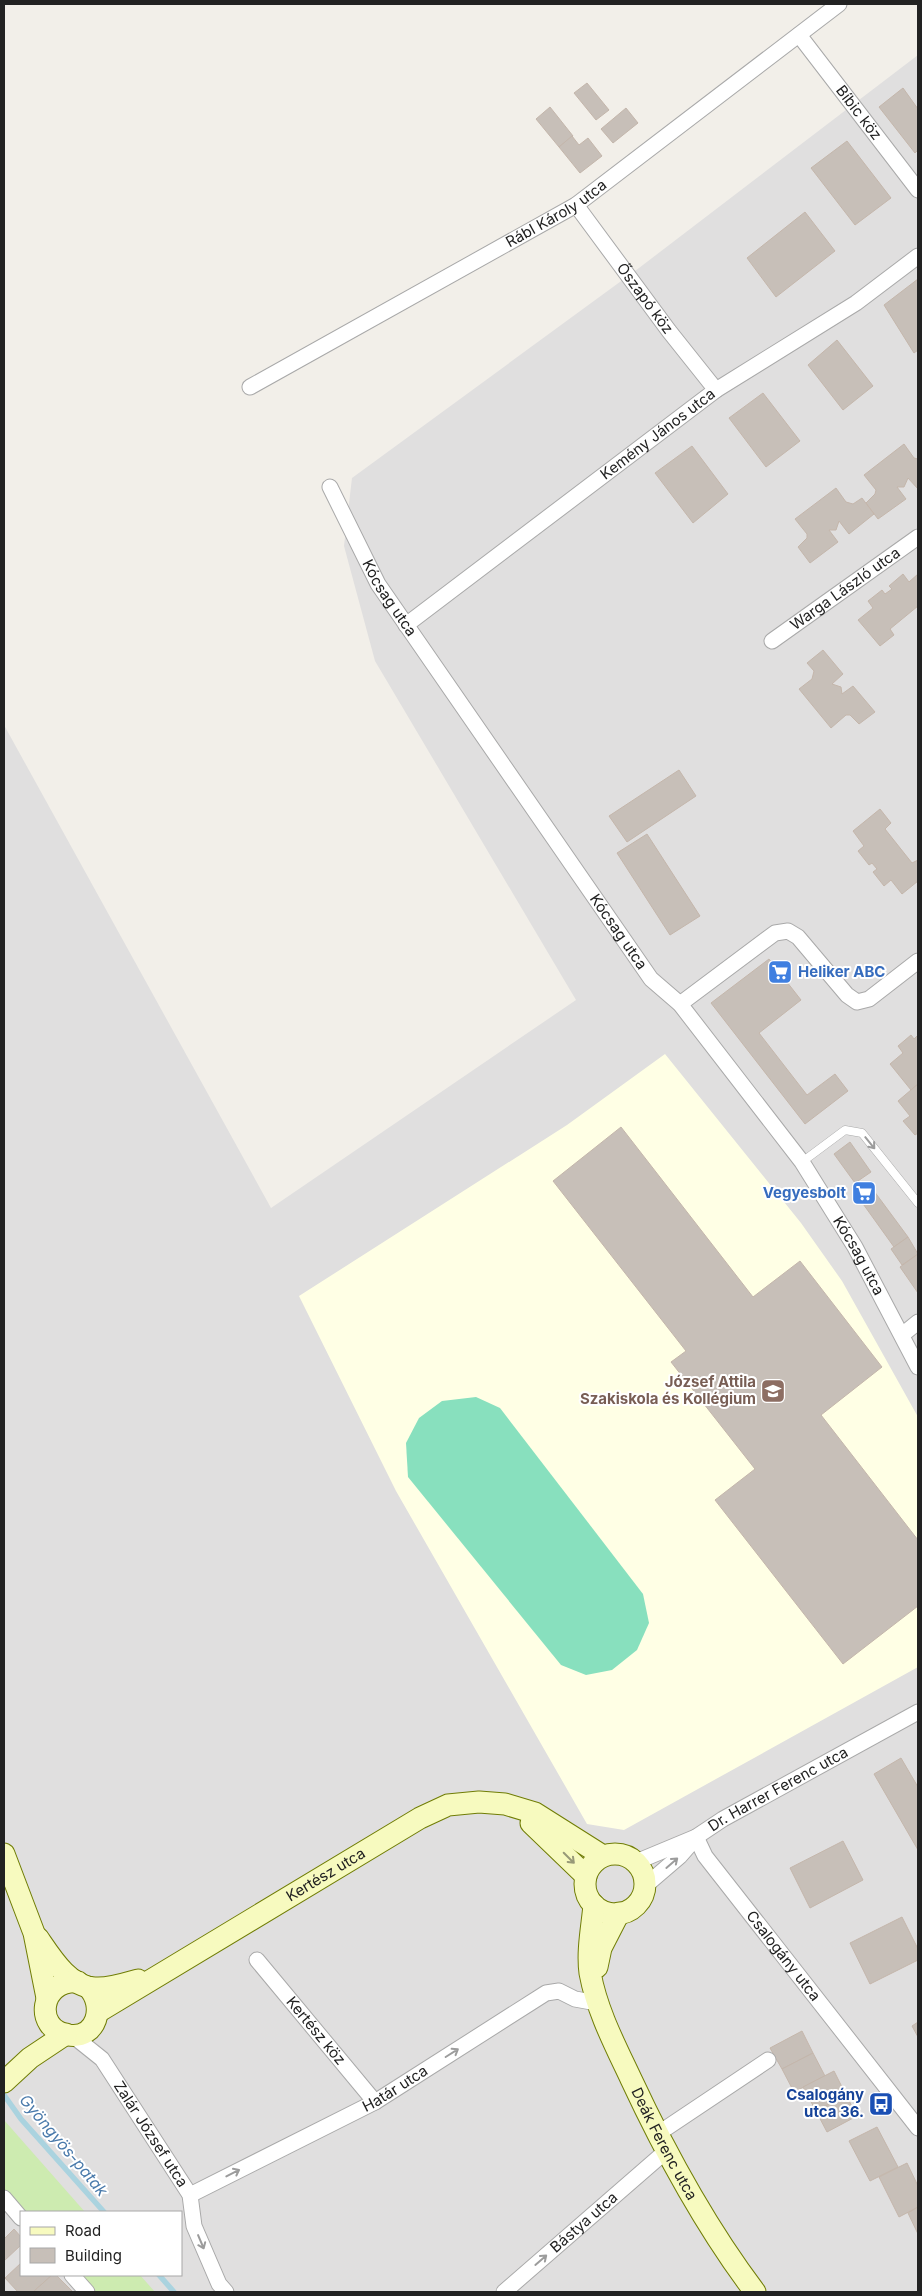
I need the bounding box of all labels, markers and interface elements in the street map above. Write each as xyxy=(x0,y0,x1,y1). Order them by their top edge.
street label: Bíbic köz xyxy=(832,81,886,144)
street label: Rábl Károly utca xyxy=(502,175,610,251)
street label: Őszapó köz xyxy=(613,259,678,337)
street label: Kemény János utca xyxy=(596,384,719,483)
street label: Warga László utca xyxy=(786,543,904,634)
street label: Kócsag utca xyxy=(358,556,421,640)
street label: Kócsag utca xyxy=(586,890,652,973)
supermarket icon: Heliker ABC xyxy=(767,959,793,985)
place label: Heliker ABC xyxy=(798,962,885,981)
one-way arrow xyxy=(864,1137,875,1150)
supermarket icon: Vegyesbolt xyxy=(851,1180,877,1206)
place label: Vegyesbolt xyxy=(763,1183,846,1202)
street label: Kócsag utca xyxy=(829,1213,889,1298)
place label: József Attila Szakiskola és Kollégium xyxy=(580,1372,756,1408)
school or university icon: József Attila Szakiskola és Kollégium xyxy=(760,1378,786,1404)
street label: Dr. Harrer Ferenc utca xyxy=(704,1742,851,1835)
street label: Kertész utca xyxy=(283,1843,369,1905)
one-way arrow xyxy=(563,1851,575,1864)
one-way arrow xyxy=(665,1858,678,1869)
street label: Csalogány utca xyxy=(742,1907,825,2005)
street label: Kertész köz xyxy=(282,1992,350,2068)
one-way arrow xyxy=(445,2047,459,2058)
street label: Határ utca xyxy=(359,2061,431,2116)
street label: Zalár József utca xyxy=(110,2077,192,2191)
street label: Deák Ferenc utca xyxy=(627,2084,702,2203)
place label: Csalogány utca 36. xyxy=(786,2085,864,2121)
water label: Gyöngyös-patak xyxy=(16,2090,113,2200)
bus stop icon: Csalogány utca 36. xyxy=(868,2091,894,2117)
one-way arrow xyxy=(225,2168,240,2177)
street label: Bástya utca xyxy=(546,2188,621,2257)
legend xyxy=(20,2211,182,2276)
text: Road xyxy=(65,2221,101,2240)
one-way arrow xyxy=(197,2234,206,2249)
text: Building xyxy=(65,2246,122,2265)
one-way arrow xyxy=(534,2255,547,2266)

